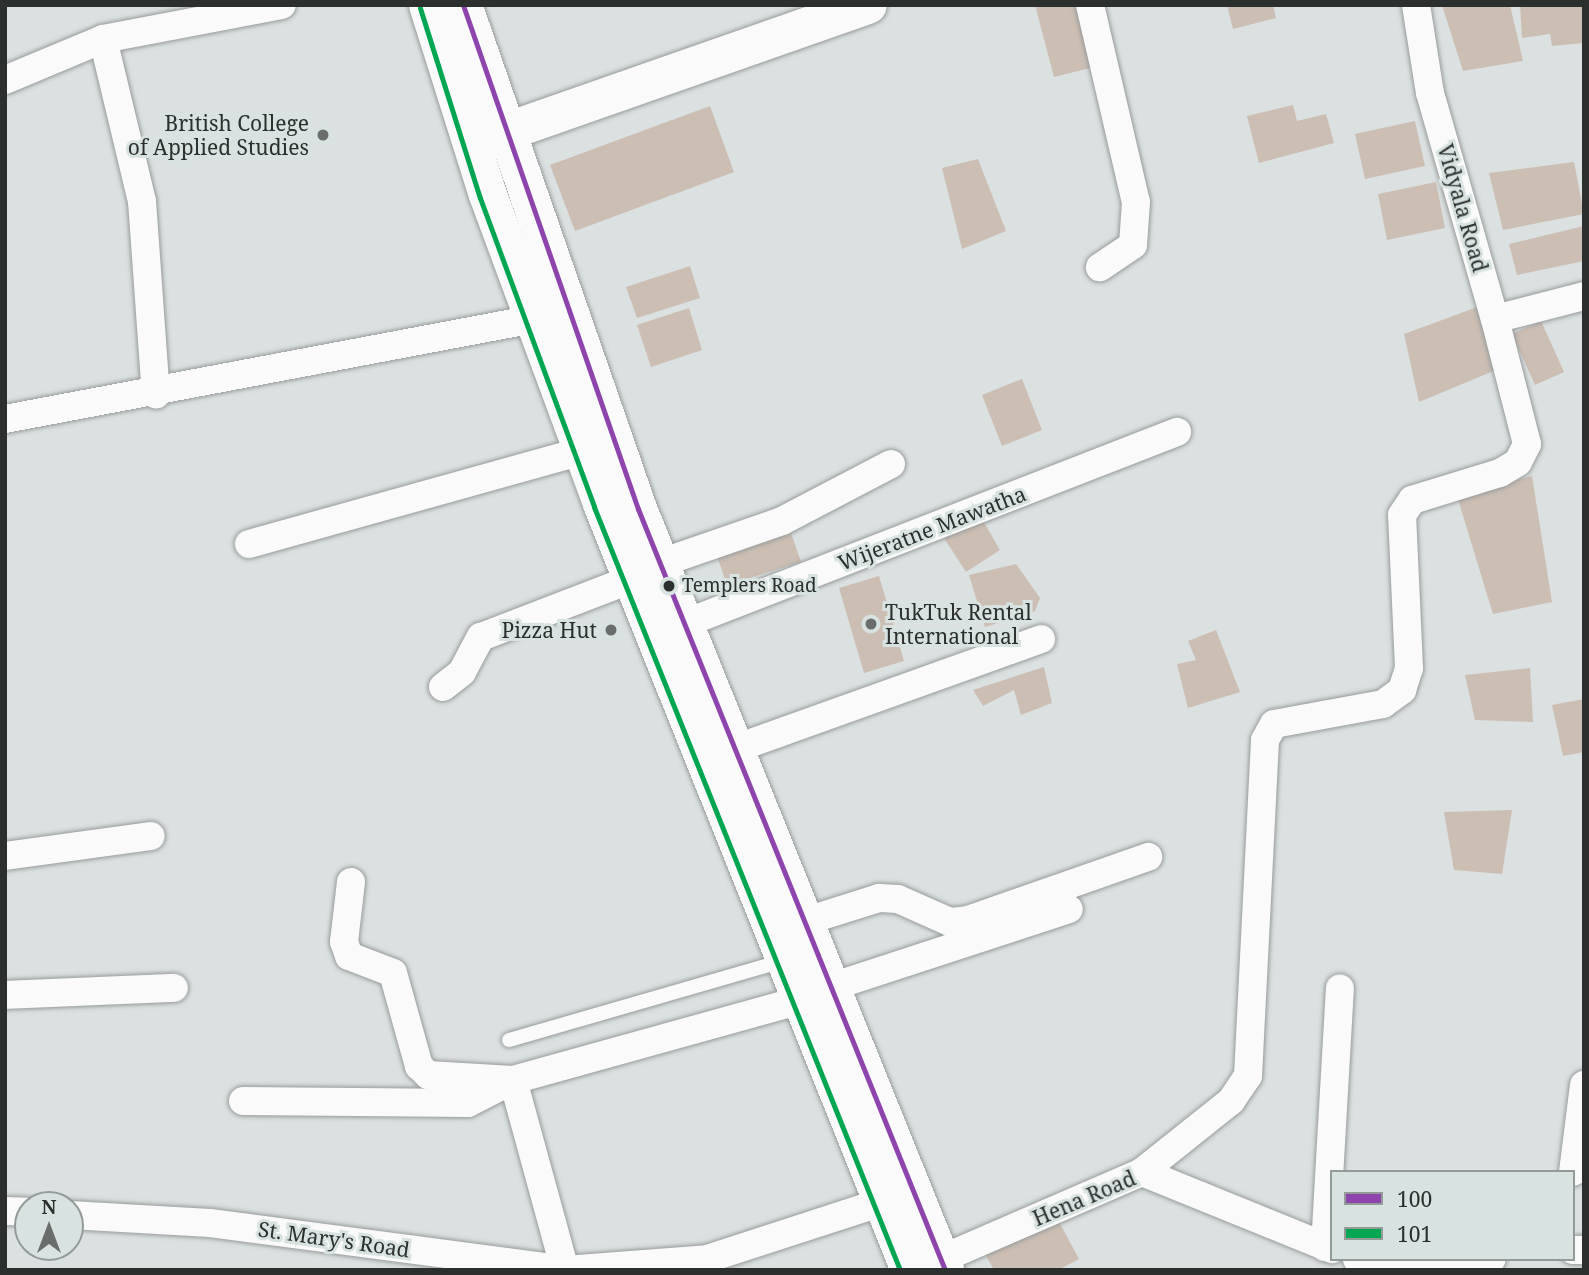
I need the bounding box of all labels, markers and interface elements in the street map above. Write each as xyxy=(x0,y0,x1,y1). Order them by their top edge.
place label: British College of Applied Studies xyxy=(128,110,309,160)
marker: British College of Applied Studies xyxy=(315,127,331,143)
street label: Vidyala Road xyxy=(1433,141,1493,275)
street label: Wijeratne Mawatha xyxy=(835,481,1029,575)
place label: Templers Road xyxy=(682,575,817,597)
marker: Templers Road xyxy=(662,579,676,593)
place label: TukTuk Rental International xyxy=(885,599,1032,649)
marker: TukTuk Rental International xyxy=(863,616,879,632)
place label: Pizza Hut xyxy=(501,617,597,643)
marker: Pizza Hut xyxy=(603,622,619,638)
street label: Hena Road xyxy=(1029,1165,1139,1231)
legend xyxy=(1330,1170,1575,1261)
text: 100 xyxy=(1397,1185,1432,1213)
north arrow xyxy=(14,1191,84,1261)
text: N xyxy=(42,1194,56,1220)
street label: St. Mary's Road xyxy=(257,1216,411,1262)
text: 101 xyxy=(1397,1220,1432,1248)

